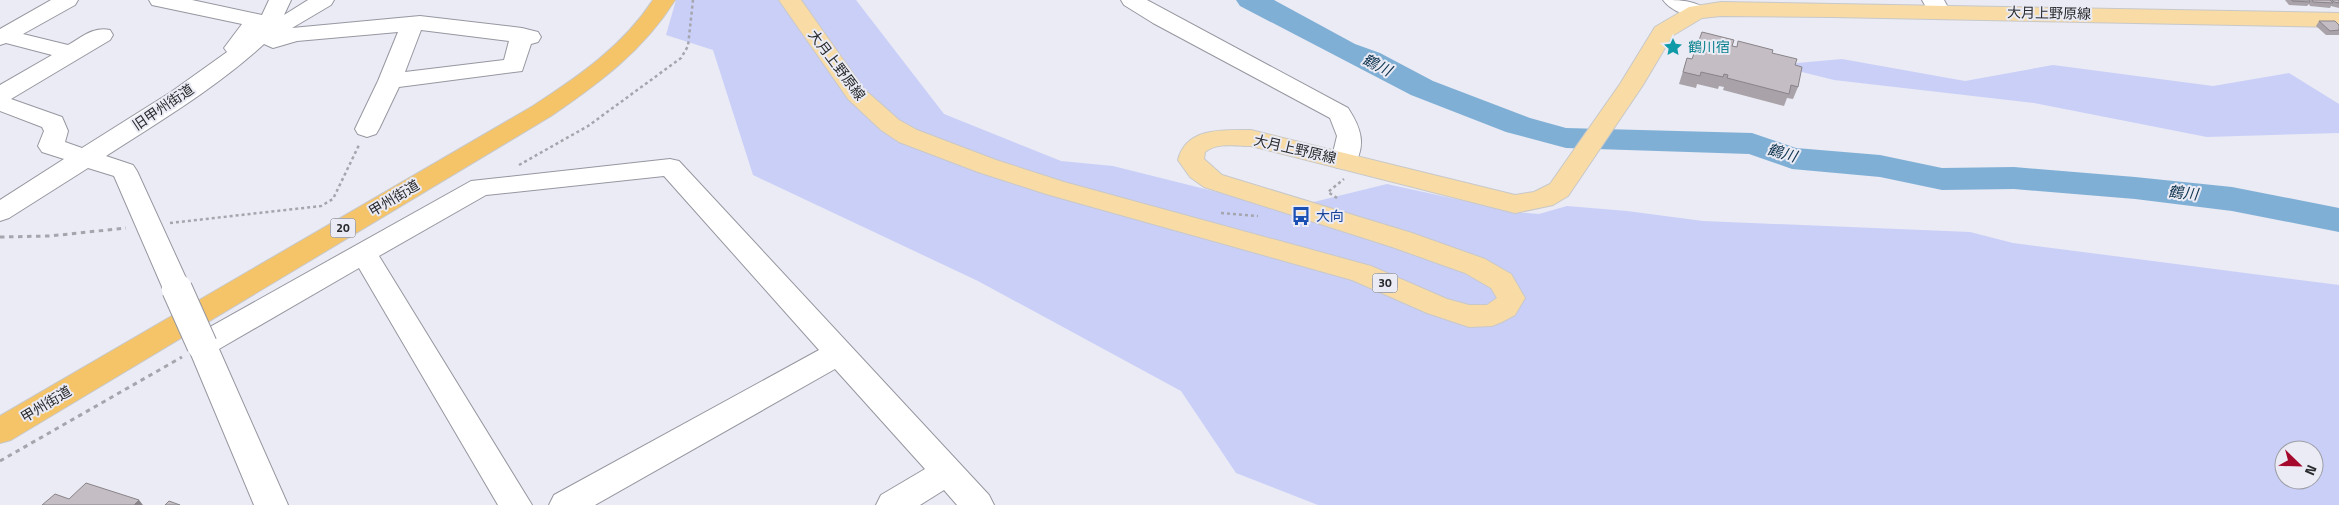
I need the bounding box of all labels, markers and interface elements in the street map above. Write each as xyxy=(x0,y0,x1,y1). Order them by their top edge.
street label: 大月上野原線 xyxy=(2007,1,2091,24)
street label: 大月上野原線 xyxy=(804,25,871,105)
place icon: 鶴川宿 xyxy=(1662,36,1684,58)
place label: 鶴川宿 xyxy=(1688,36,1730,57)
water label: 鶴川 xyxy=(1359,47,1398,83)
street label: 旧甲州街道 xyxy=(128,78,198,135)
street label: 大月上野原線 xyxy=(1252,129,1338,168)
water label: 鶴川 xyxy=(1765,137,1802,168)
street label: 甲州街道 xyxy=(364,174,423,221)
water label: 鶴川 xyxy=(2167,179,2201,206)
bus stop icon: 大向 xyxy=(1290,205,1312,227)
place label: 大向 xyxy=(1316,205,1344,226)
road number: 20 xyxy=(330,218,356,238)
road number: 30 xyxy=(1372,274,1398,292)
street label: 甲州街道 xyxy=(16,380,75,427)
north arrow xyxy=(2274,440,2324,490)
text: N xyxy=(2300,462,2323,479)

